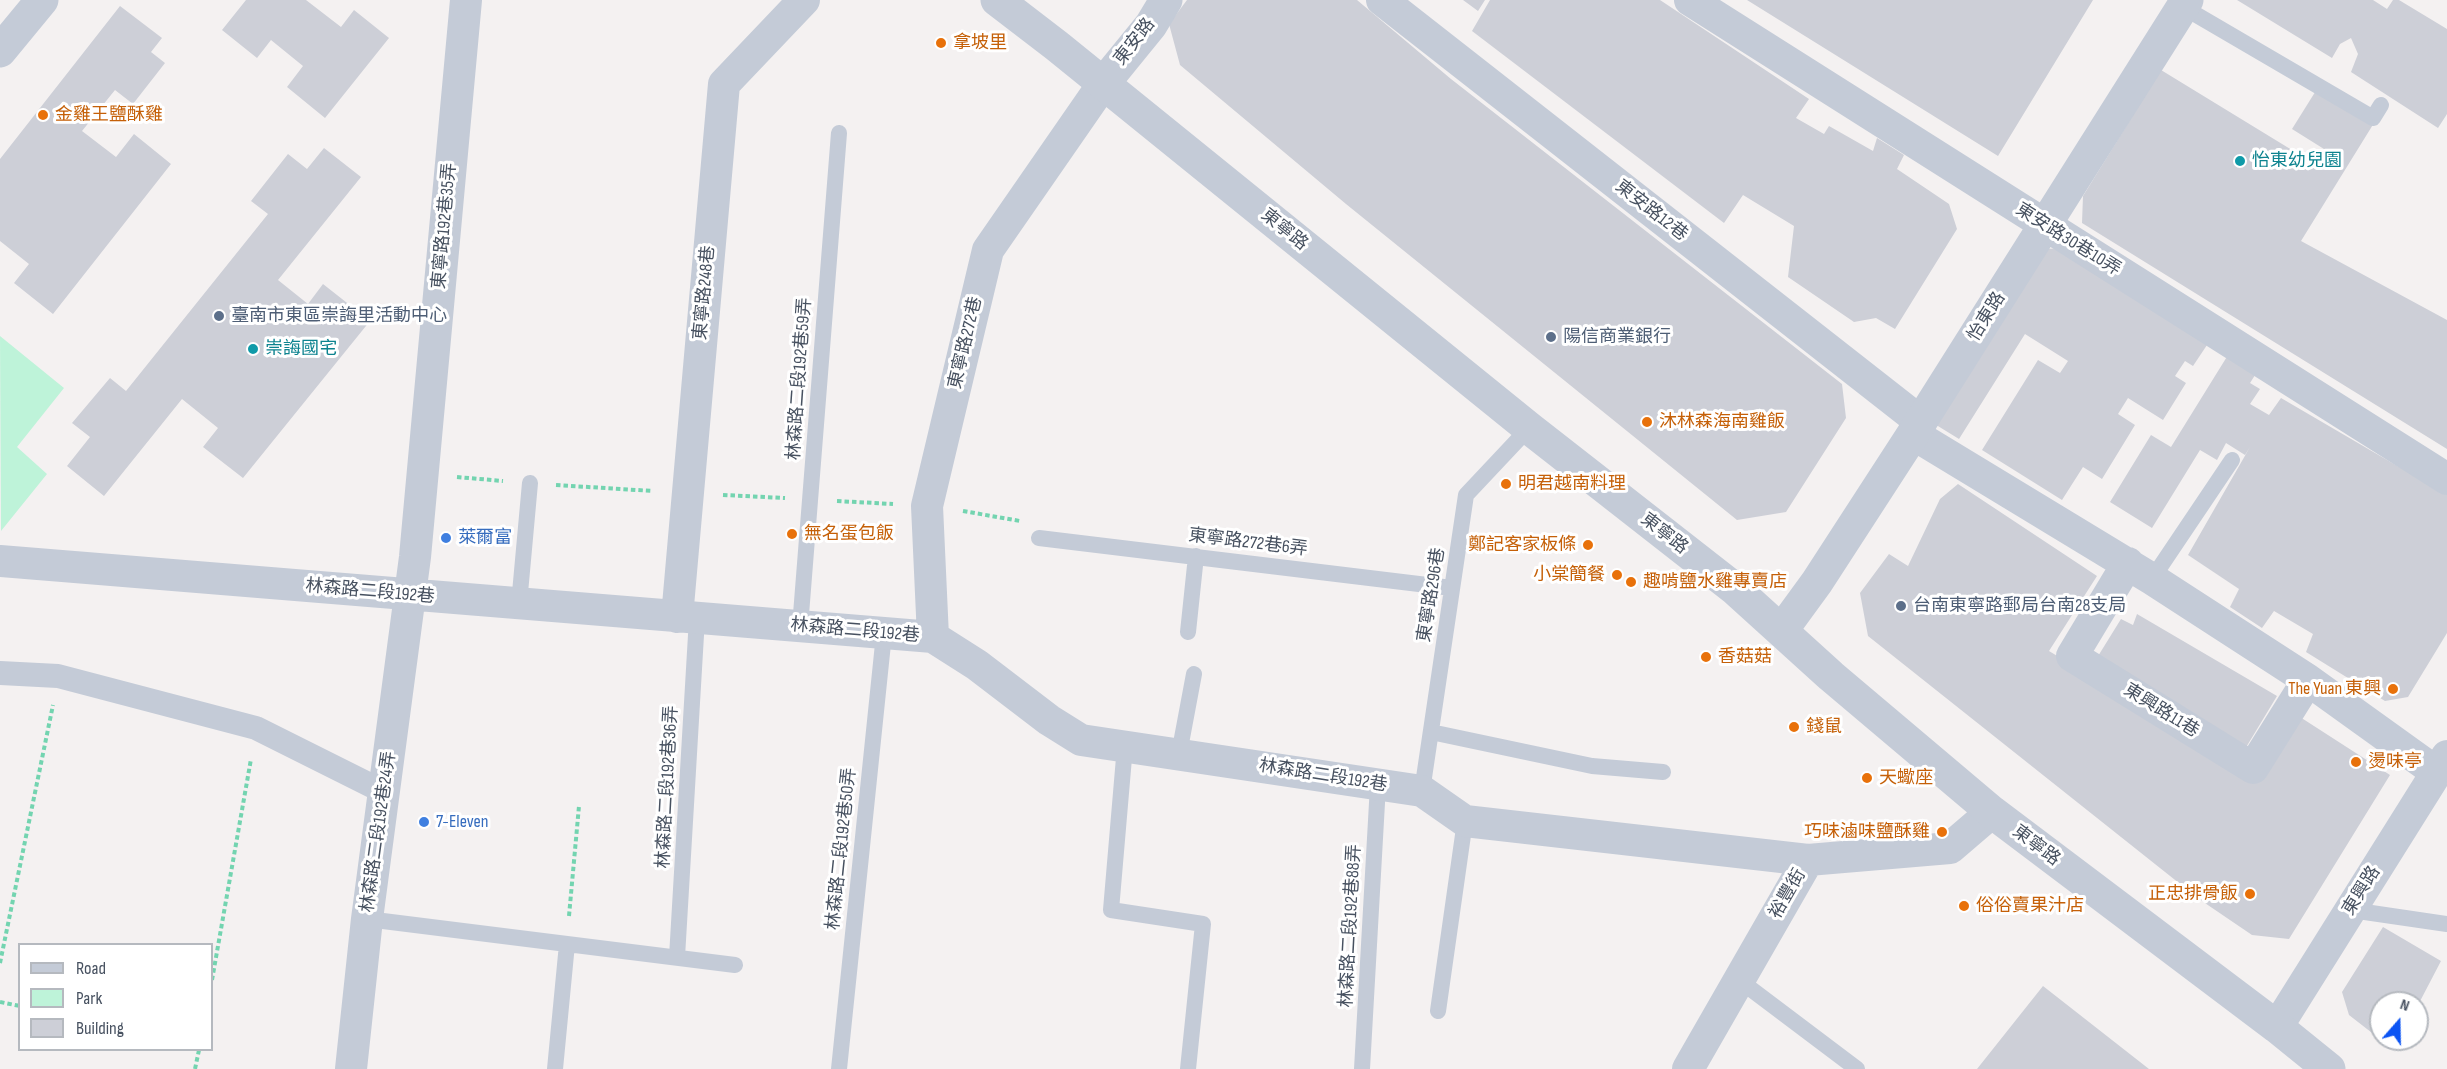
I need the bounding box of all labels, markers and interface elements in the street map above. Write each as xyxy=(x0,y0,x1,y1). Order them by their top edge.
street label: 東安路 xyxy=(1110,14,1160,70)
place label: 拿坡里 xyxy=(953,32,1007,54)
marker: 拿坡里 xyxy=(934,36,948,50)
place label: 金雞王鹽酥雞 xyxy=(55,104,163,126)
marker: 金雞王鹽酥雞 xyxy=(36,108,50,122)
place label: 怡東幼兒園 xyxy=(2252,150,2342,172)
marker: 怡東幼兒園 xyxy=(2233,154,2247,168)
street label: 東寧路192巷35弄 xyxy=(429,162,461,290)
street label: 東安路12巷 xyxy=(1611,176,1691,246)
street label: 東安路30巷10弄 xyxy=(2011,199,2125,281)
street label: 東寧路 xyxy=(1256,205,1312,255)
street label: 東寧路248巷 xyxy=(690,245,720,341)
street label: 怡東路 xyxy=(1964,288,2010,346)
street label: 東寧路272巷 xyxy=(945,295,987,391)
street label: 林森路二段192巷59弄 xyxy=(784,297,816,461)
place label: 臺南市東區崇誨里活動中心 xyxy=(231,305,447,327)
marker: 臺南市東區崇誨里活動中心 xyxy=(212,309,226,323)
place label: 陽信商業銀行 xyxy=(1563,326,1671,348)
marker: 陽信商業銀行 xyxy=(1544,330,1558,344)
place label: 崇誨國宅 xyxy=(265,338,337,360)
marker: 崇誨國宅 xyxy=(246,342,260,356)
place label: 沐林森海南雞飯 xyxy=(1659,411,1785,433)
marker: 沐林森海南雞飯 xyxy=(1640,415,1654,429)
place label: 明君越南料理 xyxy=(1518,473,1626,495)
marker: 明君越南料理 xyxy=(1499,477,1513,491)
street label: 東寧路 xyxy=(1636,509,1692,559)
place label: 無名蛋包飯 xyxy=(804,523,894,545)
street label: 東寧路272巷6弄 xyxy=(1187,525,1309,561)
place label: 萊爾富 xyxy=(458,527,512,549)
marker: 無名蛋包飯 xyxy=(785,527,799,541)
marker: 萊爾富 xyxy=(439,531,453,545)
place label: 鄭記客家板條 xyxy=(1468,534,1576,556)
marker: 鄭記客家板條 xyxy=(1581,538,1595,552)
street label: 東寧路296巷 xyxy=(1414,546,1450,644)
place label: 小棠簡餐 xyxy=(1533,564,1605,586)
marker: 小棠簡餐 xyxy=(1610,568,1624,582)
place label: 趣啃鹽水雞專賣店 xyxy=(1643,571,1787,593)
marker: 趣啃鹽水雞專賣店 xyxy=(1624,575,1638,589)
street label: 林森路二段192巷 xyxy=(304,576,436,608)
place label: 台南東寧路郵局台南28支局 xyxy=(1913,595,2126,617)
marker: 台南東寧路郵局台南28支局 xyxy=(1894,599,1908,613)
street label: 林森路二段192巷 xyxy=(789,615,921,647)
place label: 香菇菇 xyxy=(1718,646,1772,668)
marker: 香菇菇 xyxy=(1699,650,1713,664)
place label: The Yuan 東興 xyxy=(2288,678,2381,700)
street label: 東興路11巷 xyxy=(2119,679,2203,743)
marker: The Yuan 東興 xyxy=(2386,682,2400,696)
street label: 林森路二段192巷36弄 xyxy=(653,705,683,869)
place label: 錢鼠 xyxy=(1806,716,1842,738)
marker: 錢鼠 xyxy=(1787,720,1801,734)
street label: 林森路二段192巷24弄 xyxy=(357,750,401,914)
place label: 燙味亭 xyxy=(2368,751,2422,773)
street label: 林森路二段192巷 xyxy=(1257,755,1389,797)
marker: 燙味亭 xyxy=(2349,755,2363,769)
street label: 林森路二段192巷50弄 xyxy=(823,767,861,931)
place label: 天蠍座 xyxy=(1879,767,1933,789)
marker: 天蠍座 xyxy=(1860,771,1874,785)
place label: 7-Eleven xyxy=(436,811,489,833)
marker: 7-Eleven xyxy=(417,815,431,829)
place label: 巧味滷味鹽酥雞 xyxy=(1804,821,1930,843)
street label: 東寧路 xyxy=(2008,821,2064,871)
marker: 巧味滷味鹽酥雞 xyxy=(1935,825,1949,839)
street label: 林森路二段192巷88弄 xyxy=(1336,844,1366,1008)
street label: 東興路 xyxy=(2339,862,2385,920)
street label: 裕豐街 xyxy=(1765,865,1811,923)
place label: 正忠排骨飯 xyxy=(2148,883,2238,905)
marker: 正忠排骨飯 xyxy=(2243,887,2257,901)
place label: 俗俗賣果汁店 xyxy=(1976,895,2084,917)
marker: 俗俗賣果汁店 xyxy=(1957,899,1971,913)
legend xyxy=(18,943,213,1051)
text: Road xyxy=(76,958,106,979)
text: Park xyxy=(76,988,102,1009)
north arrow xyxy=(2369,991,2429,1051)
text: N xyxy=(2397,995,2412,1016)
text: Building xyxy=(76,1018,124,1039)

